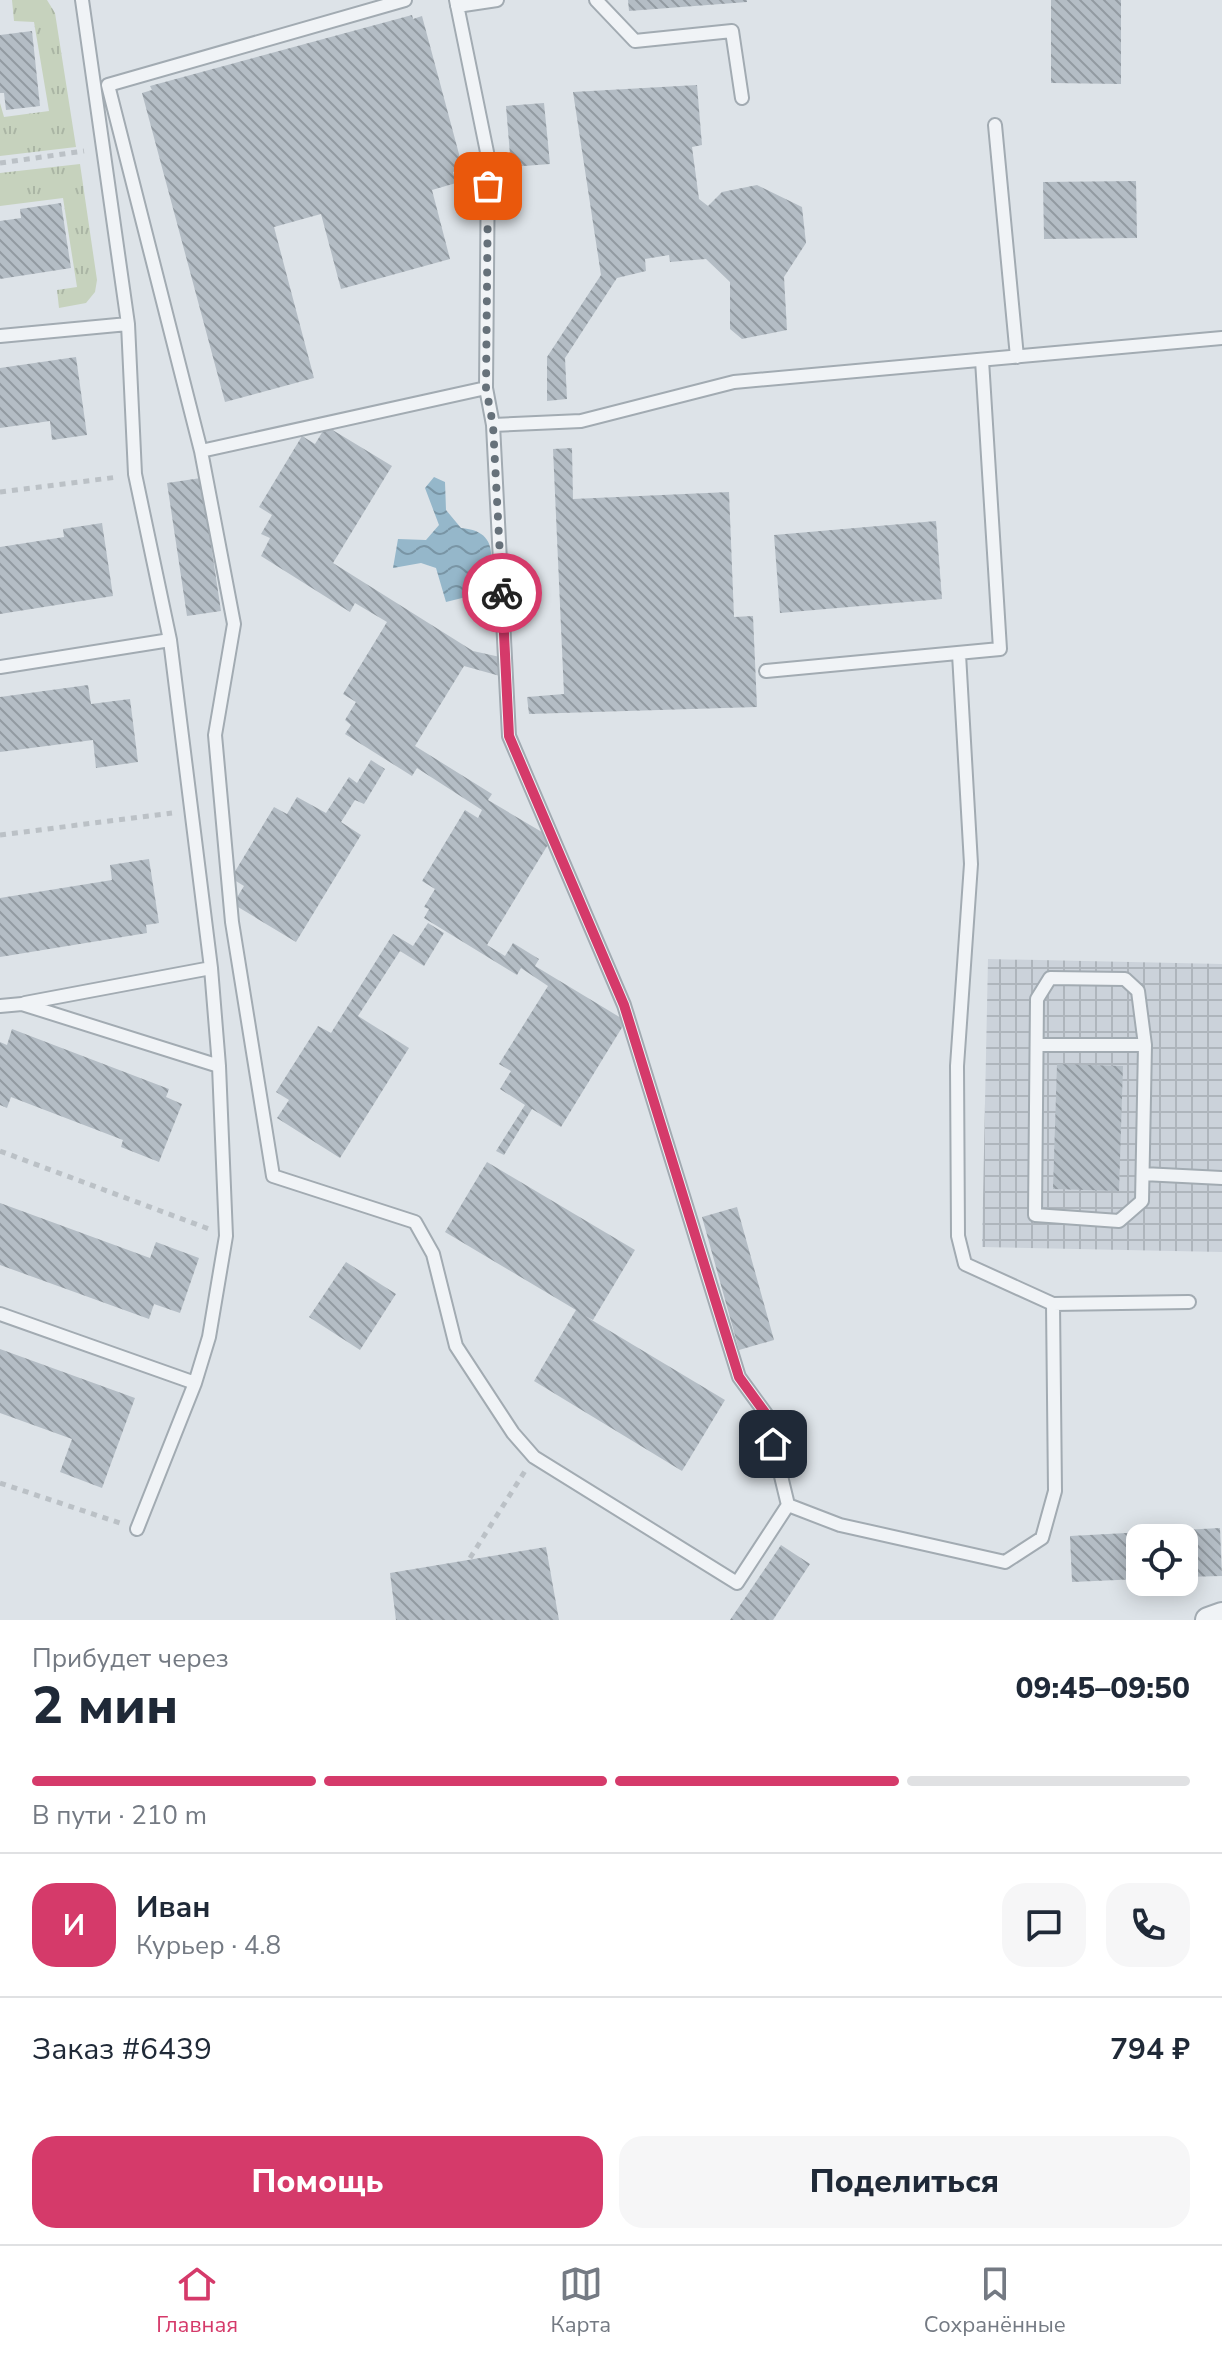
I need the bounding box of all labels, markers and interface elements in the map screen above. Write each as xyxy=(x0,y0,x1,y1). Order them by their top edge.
pin xyxy=(454,152,522,220)
icon: bag xyxy=(466,164,510,208)
courier xyxy=(462,553,542,633)
icon: bike xyxy=(480,571,524,615)
pin xyxy=(739,1410,807,1478)
icon: home xyxy=(751,1422,795,1466)
map controls xyxy=(1126,1524,1198,1596)
button: locate xyxy=(1126,1524,1198,1596)
text: Прибудет через xyxy=(32,1641,229,1676)
text: 09:45–09:50 xyxy=(1015,1668,1190,1709)
text: 2 мин xyxy=(32,1670,178,1741)
text: В пути · 210 m xyxy=(32,1798,207,1833)
button: chat xyxy=(1002,1883,1086,1967)
button: phone xyxy=(1106,1883,1190,1967)
text: Иван xyxy=(136,1887,211,1928)
text: И xyxy=(63,1905,85,1946)
text: Курьер · 4.8 xyxy=(136,1928,281,1963)
text: Заказ #6439 xyxy=(32,2029,212,2070)
text: 794 ₽ xyxy=(1110,2029,1190,2070)
button: Помощь xyxy=(32,2136,603,2228)
button: Поделиться xyxy=(619,2136,1190,2228)
tab: Главная xyxy=(156,2262,238,2340)
tab: Карта xyxy=(551,2262,611,2340)
tab: Сохранённые xyxy=(924,2262,1066,2340)

